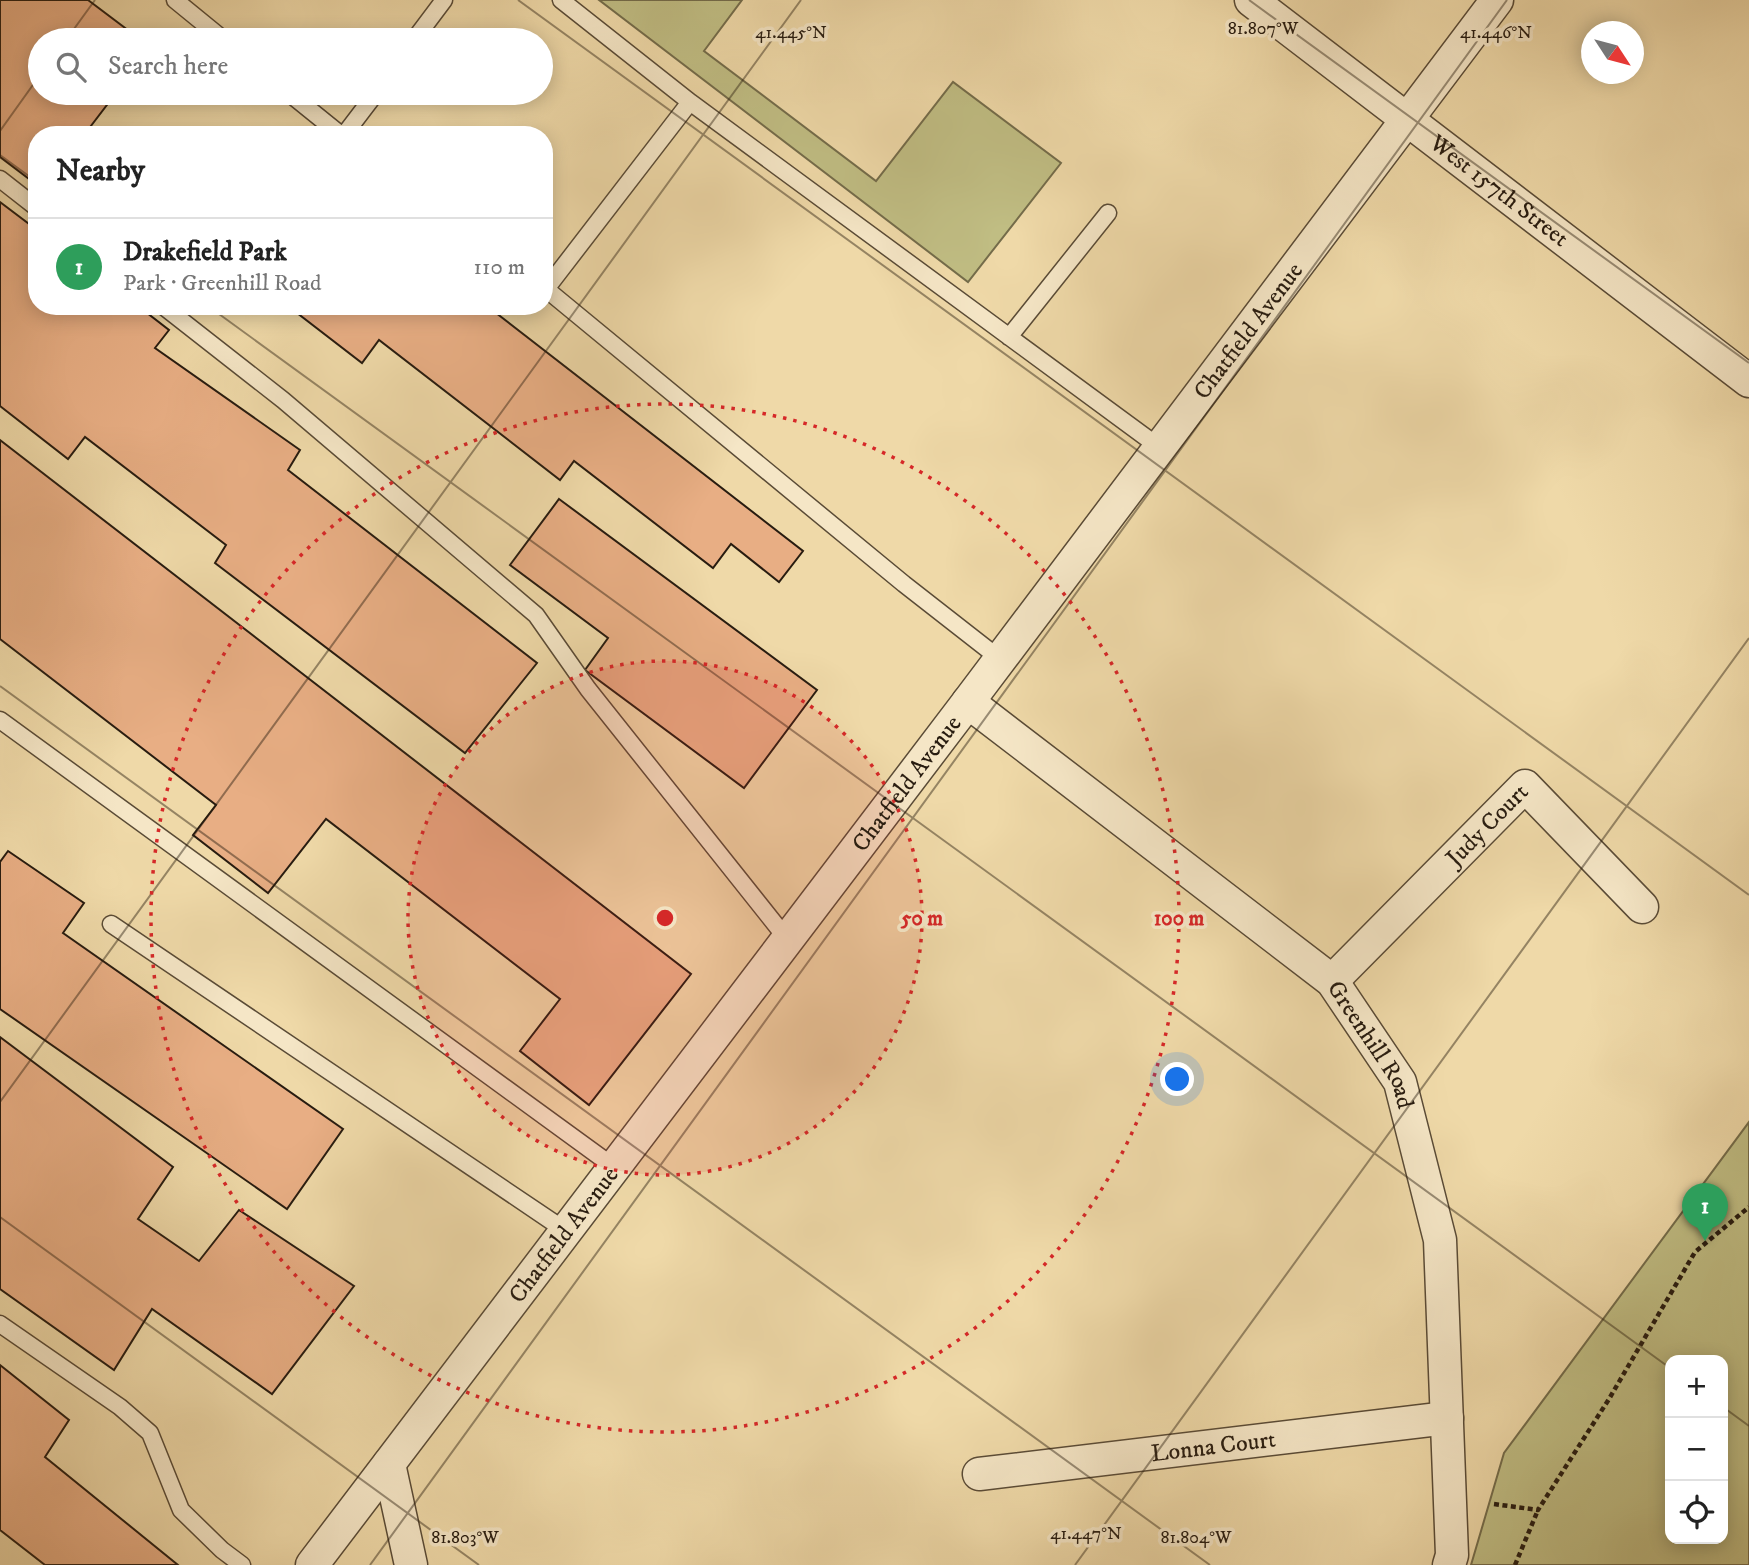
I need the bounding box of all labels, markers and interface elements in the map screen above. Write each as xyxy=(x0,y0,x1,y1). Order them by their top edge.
text: 81.807°W xyxy=(1228,18,1299,40)
north arrow xyxy=(1581,21,1644,84)
text: 41.445°N xyxy=(755,22,827,44)
text: 41.446°N xyxy=(1460,22,1532,44)
search box xyxy=(28,28,553,105)
icon: search xyxy=(52,48,90,86)
text: Search here xyxy=(108,50,228,83)
street label: West 157th Street xyxy=(1423,128,1575,254)
text: Nearby xyxy=(56,153,145,190)
text: Drakefield Park xyxy=(123,236,287,269)
text: 1 xyxy=(75,253,83,282)
text: 110 m xyxy=(474,253,525,282)
street label: Chatfield Avenue xyxy=(1187,257,1310,406)
text: Park · Greenhill Road xyxy=(123,269,321,298)
street label: Chatfield Avenue xyxy=(846,710,969,858)
street label: Judy Court xyxy=(1438,777,1535,875)
centre of rings xyxy=(653,906,677,930)
text: 50 m xyxy=(900,906,943,932)
text: 100 m xyxy=(1154,906,1204,932)
street label: Greenhill Road xyxy=(1320,975,1420,1112)
your location xyxy=(1160,1062,1194,1096)
street label: Chatfield Avenue xyxy=(503,1161,625,1309)
pin: 1 xyxy=(1682,1183,1728,1241)
map controls xyxy=(1665,1355,1728,1544)
button: + xyxy=(1665,1355,1728,1418)
button: − xyxy=(1665,1418,1728,1481)
street label: Lonna Court xyxy=(1149,1425,1278,1469)
button: locate xyxy=(1665,1481,1728,1544)
text: 41.447°N xyxy=(1050,1523,1122,1545)
text: 81.803°W xyxy=(431,1527,499,1549)
text: 81.804°W xyxy=(1160,1527,1232,1549)

